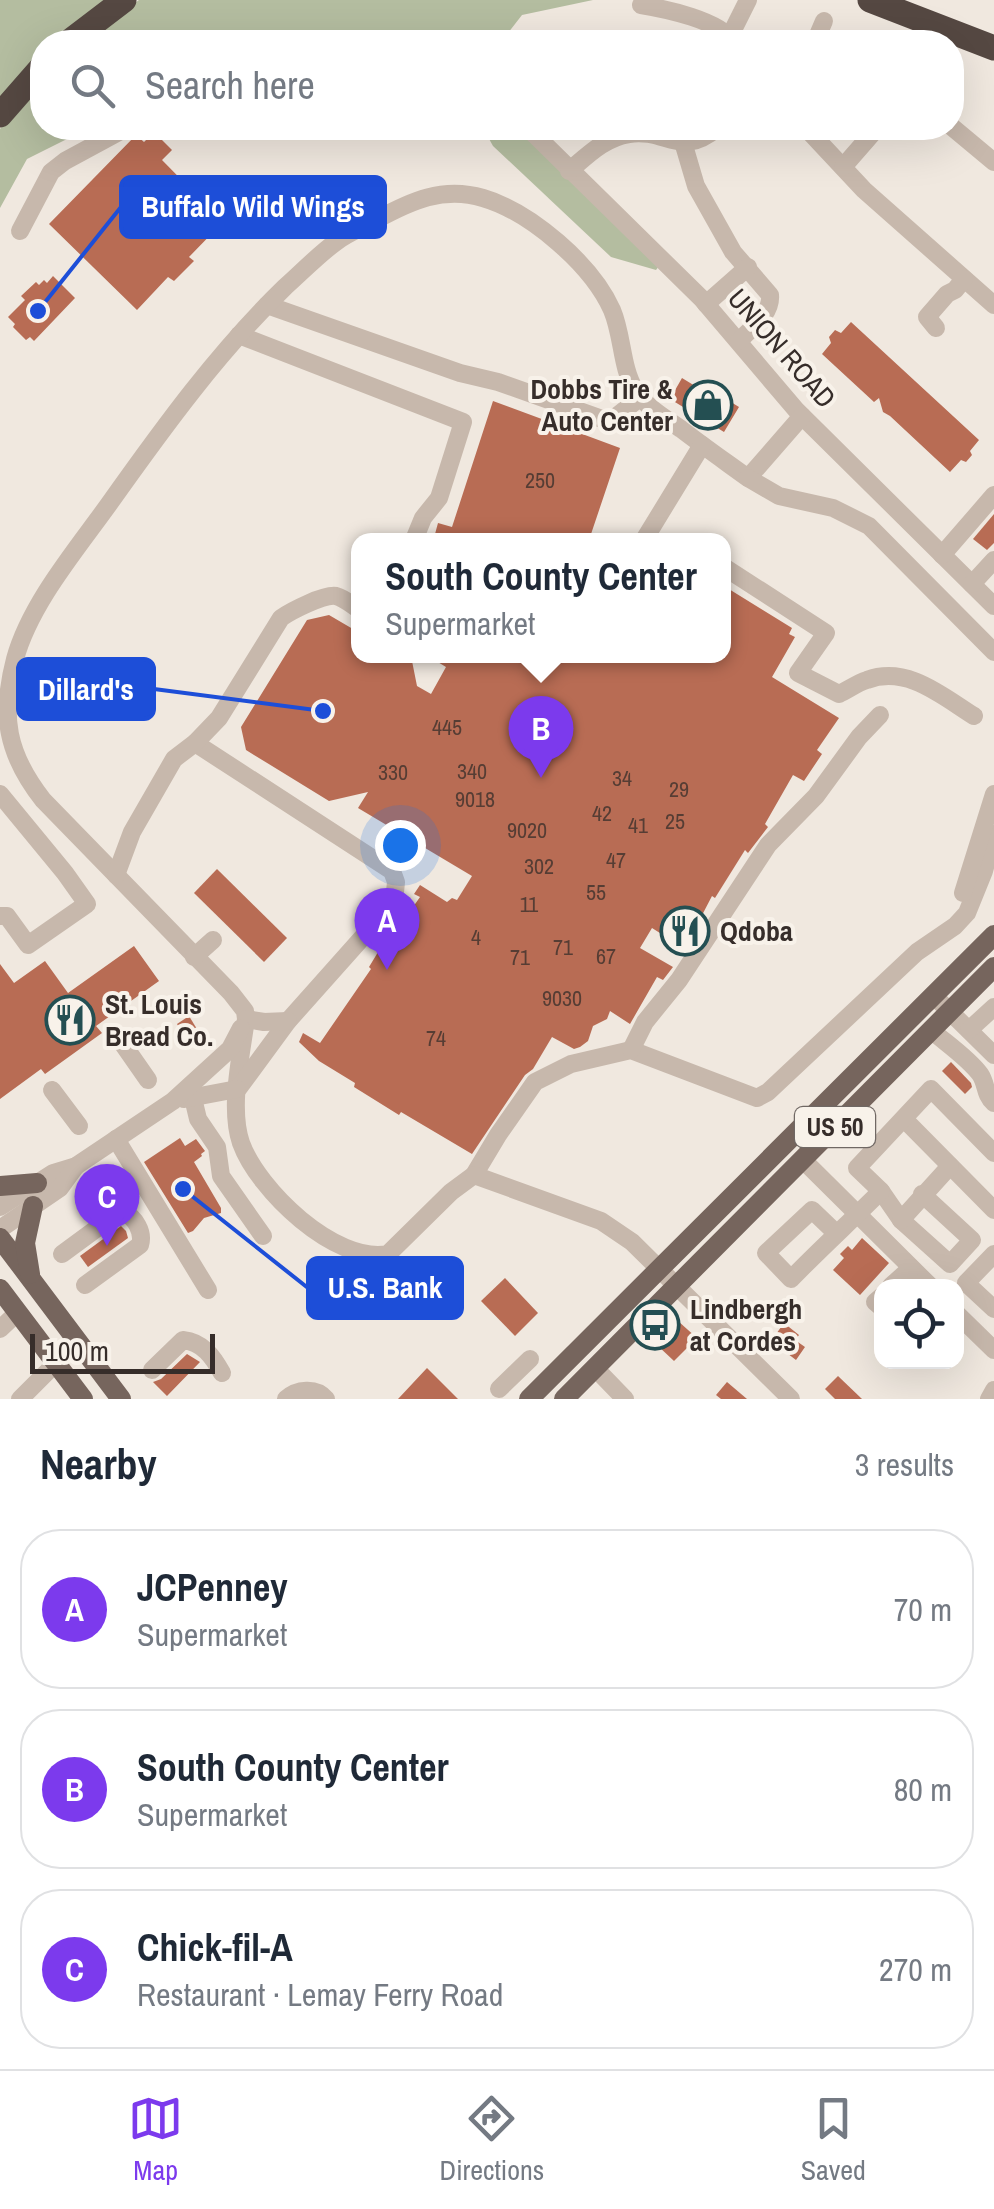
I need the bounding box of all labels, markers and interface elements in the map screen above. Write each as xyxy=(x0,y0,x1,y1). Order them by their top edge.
search box xyxy=(30,30,964,140)
icon: search xyxy=(65,58,120,113)
text: Search here xyxy=(145,60,315,111)
callout: Buffalo Wild Wings xyxy=(121,177,385,237)
text: Buffalo Wild Wings xyxy=(141,186,365,226)
street label: UNION ROAD xyxy=(720,280,844,416)
place label: Dobbs Tire & Auto Center xyxy=(531,370,673,440)
shop icon: Dobbs Tire & Auto Center xyxy=(682,379,734,431)
house number: 250 xyxy=(525,465,555,495)
popup xyxy=(351,533,731,663)
text: South County Center xyxy=(385,551,697,602)
text: Supermarket xyxy=(385,602,535,645)
callout: Dillard's xyxy=(18,659,154,719)
text: Dillard's xyxy=(38,669,134,709)
pin: B xyxy=(508,696,574,778)
house number: 445 xyxy=(432,712,462,742)
house number: 340 xyxy=(457,756,487,786)
house number: 330 xyxy=(378,757,408,787)
house number: 34 xyxy=(612,763,632,793)
house number: 29 xyxy=(669,774,689,804)
house number: 9018 xyxy=(455,784,495,814)
house number: 42 xyxy=(592,798,612,828)
house number: 25 xyxy=(665,806,685,836)
house number: 41 xyxy=(628,810,648,840)
house number: 9020 xyxy=(507,815,547,845)
your location xyxy=(375,820,426,871)
house number: 47 xyxy=(606,845,626,875)
house number: 302 xyxy=(524,851,554,881)
house number: 55 xyxy=(586,877,606,907)
pin: A xyxy=(354,888,420,970)
house number: 11 xyxy=(520,889,538,919)
restaurant icon: Qdoba xyxy=(659,905,711,957)
place label: Qdoba xyxy=(720,912,793,950)
house number: 4 xyxy=(471,922,481,952)
house number: 71 xyxy=(553,932,573,962)
house number: 67 xyxy=(596,941,616,971)
house number: 71 xyxy=(510,942,530,972)
house number: 9030 xyxy=(542,983,582,1013)
place label: St. Louis Bread Co. xyxy=(105,985,213,1055)
restaurant icon: St. Louis Bread Co. xyxy=(44,994,96,1046)
house number: 74 xyxy=(426,1023,446,1053)
road number: US 50 xyxy=(795,1107,875,1147)
pin: C xyxy=(74,1164,140,1246)
callout: U.S. Bank xyxy=(308,1258,462,1318)
text: U.S. Bank xyxy=(328,1267,443,1307)
map controls xyxy=(874,1279,964,1369)
button: locate xyxy=(874,1279,964,1369)
place label: Lindbergh at Cordes xyxy=(690,1290,802,1360)
bus stop icon: Lindbergh at Cordes xyxy=(629,1299,681,1351)
scale bar xyxy=(30,1329,215,1374)
text: 100 m xyxy=(45,1332,109,1370)
text: Nearby xyxy=(40,1436,157,1492)
text: 3 results xyxy=(855,1443,954,1486)
text: JCPenney xyxy=(137,1562,288,1613)
text: A xyxy=(65,1588,84,1631)
text: 70 m xyxy=(894,1588,952,1631)
text: Supermarket xyxy=(137,1613,287,1656)
text: South County Center xyxy=(137,1742,449,1793)
text: B xyxy=(65,1768,84,1811)
text: 80 m xyxy=(894,1768,952,1811)
text: Supermarket xyxy=(137,1793,287,1836)
text: Chick-fil-A xyxy=(137,1922,293,1973)
text: C xyxy=(65,1948,84,1991)
text: 270 m xyxy=(879,1948,952,1991)
text: Restaurant · Lemay Ferry Road xyxy=(137,1973,503,2016)
tab: Map xyxy=(128,2091,183,2189)
tab: Directions xyxy=(440,2091,544,2189)
tab: Saved xyxy=(801,2091,866,2189)

